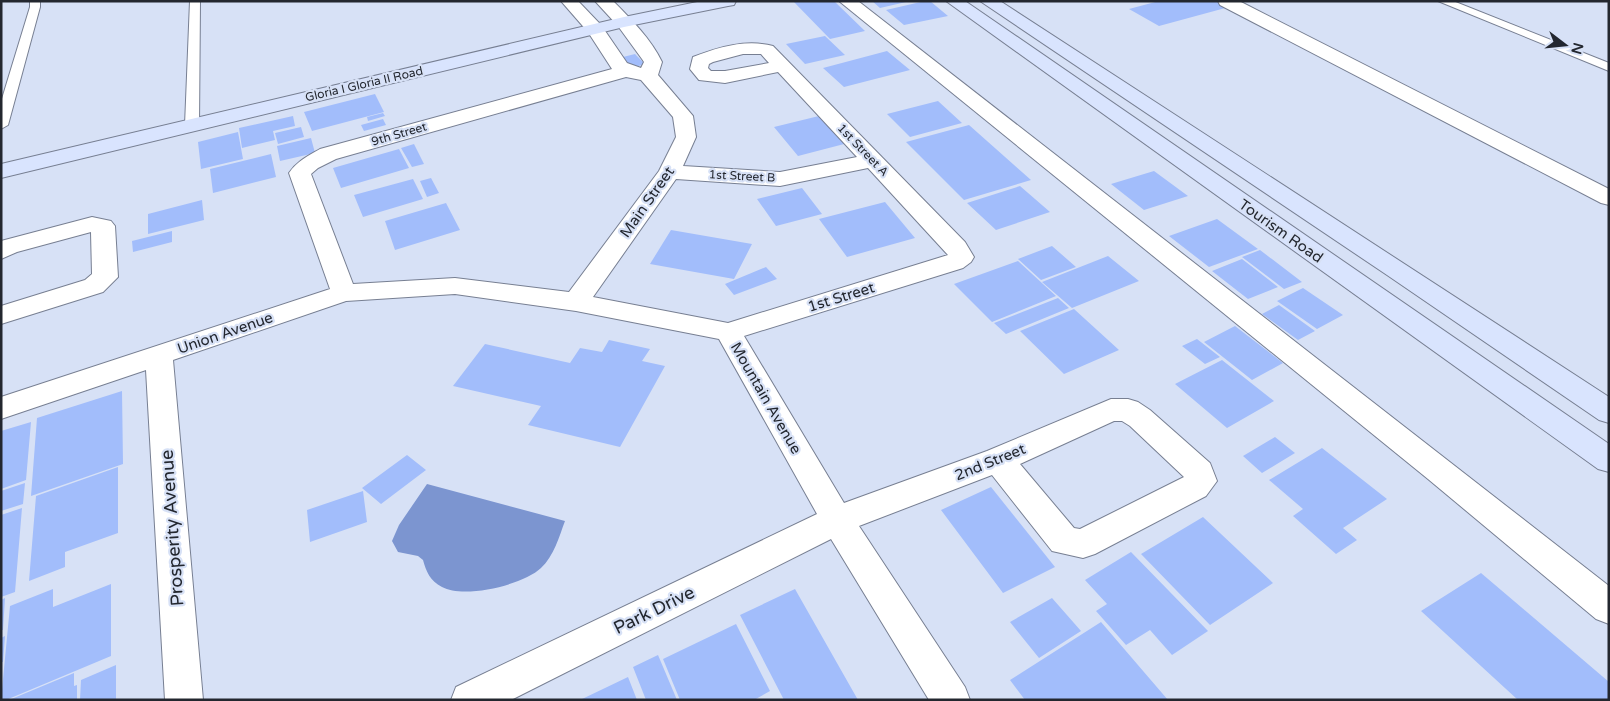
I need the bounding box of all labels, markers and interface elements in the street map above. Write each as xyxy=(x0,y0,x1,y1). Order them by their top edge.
north arrow xyxy=(1540,20,1590,70)
text: N xyxy=(1567,41,1587,56)
street label: Gloria I Gloria II Road xyxy=(304,64,424,104)
street label: 9th Street xyxy=(370,119,429,149)
street label: 1st Street A xyxy=(835,121,891,179)
street label: Main Street xyxy=(616,163,678,241)
street label: 1st Street B xyxy=(708,167,776,185)
street label: Tourism Road xyxy=(1236,195,1326,267)
street label: 1st Street xyxy=(805,278,877,316)
street label: Union Avenue xyxy=(175,308,275,358)
street label: Mountain Avenue xyxy=(727,339,805,457)
street label: 2nd Street xyxy=(952,440,1028,484)
street label: Prosperity Avenue xyxy=(156,449,188,607)
street label: Park Drive xyxy=(610,581,698,639)

